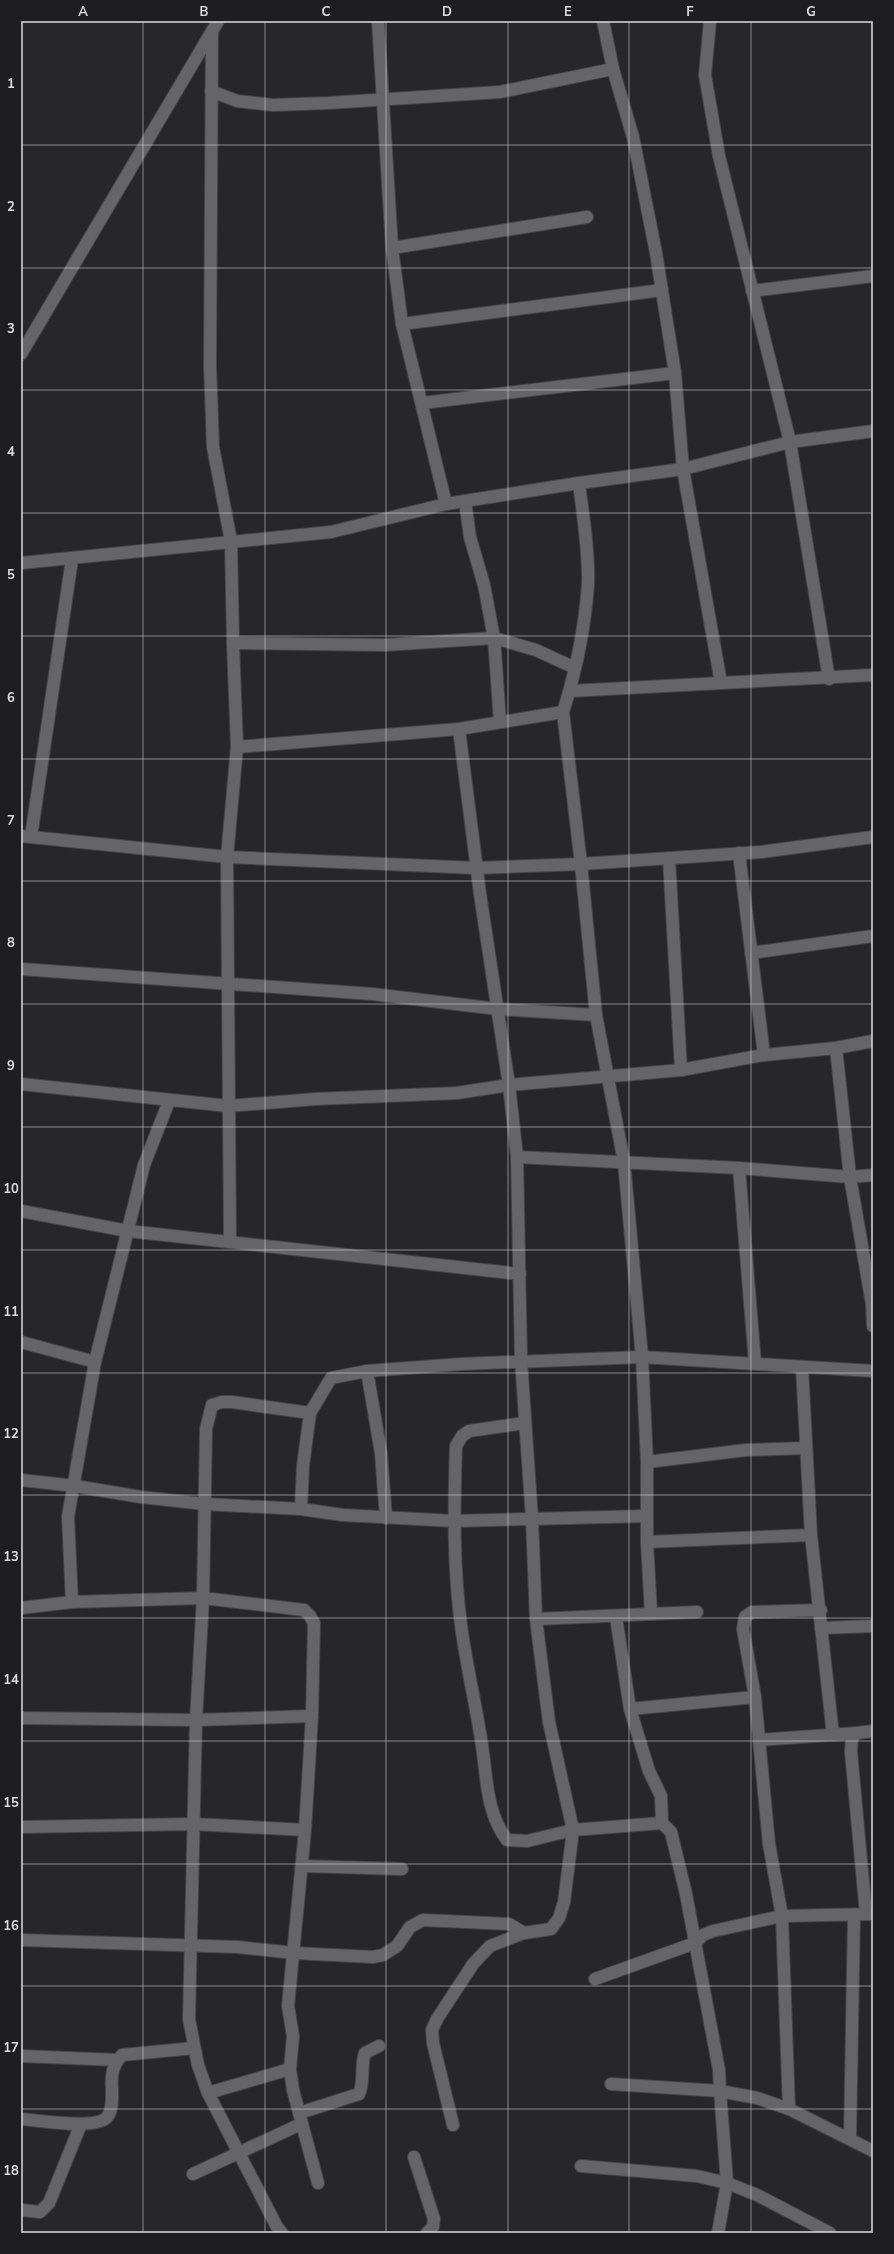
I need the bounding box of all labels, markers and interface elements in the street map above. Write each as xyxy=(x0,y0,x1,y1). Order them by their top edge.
text: A xyxy=(78,3,88,21)
text: B xyxy=(200,3,209,21)
text: C xyxy=(322,3,331,21)
text: D xyxy=(442,3,452,21)
text: E xyxy=(564,3,572,21)
text: F xyxy=(686,3,694,21)
text: G xyxy=(806,3,816,21)
text: 1 xyxy=(7,75,15,93)
text: 2 xyxy=(7,198,15,216)
text: 3 xyxy=(7,320,15,338)
text: 4 xyxy=(7,443,15,461)
text: 5 xyxy=(7,566,15,584)
text: 6 xyxy=(7,689,15,707)
text: 7 xyxy=(7,812,15,830)
text: 8 xyxy=(7,934,15,952)
text: 9 xyxy=(7,1057,15,1075)
text: 10 xyxy=(3,1180,19,1198)
text: 11 xyxy=(3,1303,19,1321)
text: 12 xyxy=(3,1425,19,1443)
text: 13 xyxy=(3,1548,19,1566)
text: 14 xyxy=(3,1671,19,1689)
text: 15 xyxy=(3,1794,19,1812)
text: 16 xyxy=(3,1917,19,1935)
text: 17 xyxy=(3,2039,19,2057)
text: 18 xyxy=(3,2162,19,2180)

